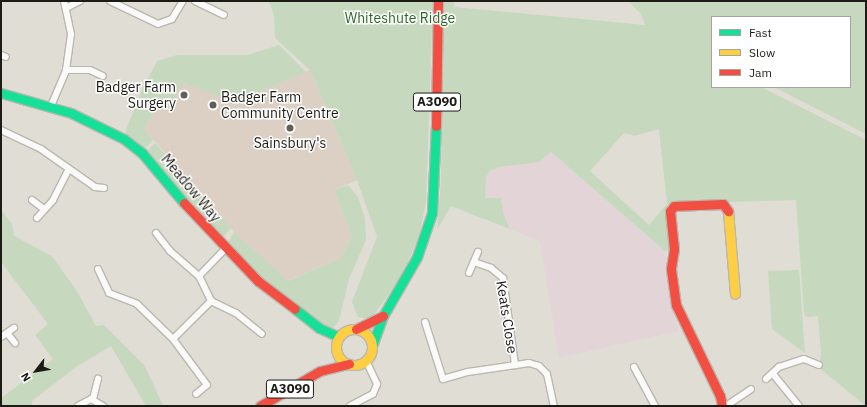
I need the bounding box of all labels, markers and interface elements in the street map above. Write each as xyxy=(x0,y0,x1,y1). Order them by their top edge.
park label: Whiteshute Ridge xyxy=(345,10,455,26)
legend xyxy=(711,16,851,88)
text: Fast xyxy=(749,25,772,40)
text: Slow xyxy=(749,45,775,60)
text: Jam xyxy=(749,65,772,80)
place label: Badger Farm Surgery xyxy=(96,79,176,112)
place label: Badger Farm Community Centre xyxy=(221,89,339,122)
marker: Badger Farm Surgery xyxy=(179,90,189,100)
road number: A3090 xyxy=(412,91,462,113)
marker: Badger Farm Community Centre xyxy=(208,100,218,110)
marker: Sainsbury's xyxy=(285,123,295,133)
place label: Sainsbury's xyxy=(254,135,326,151)
street label: Meadow Way xyxy=(158,151,224,225)
street label: Keats Close xyxy=(493,279,521,355)
north arrow xyxy=(16,351,56,391)
text: N xyxy=(18,370,34,384)
road number: A3090 xyxy=(265,378,315,400)

